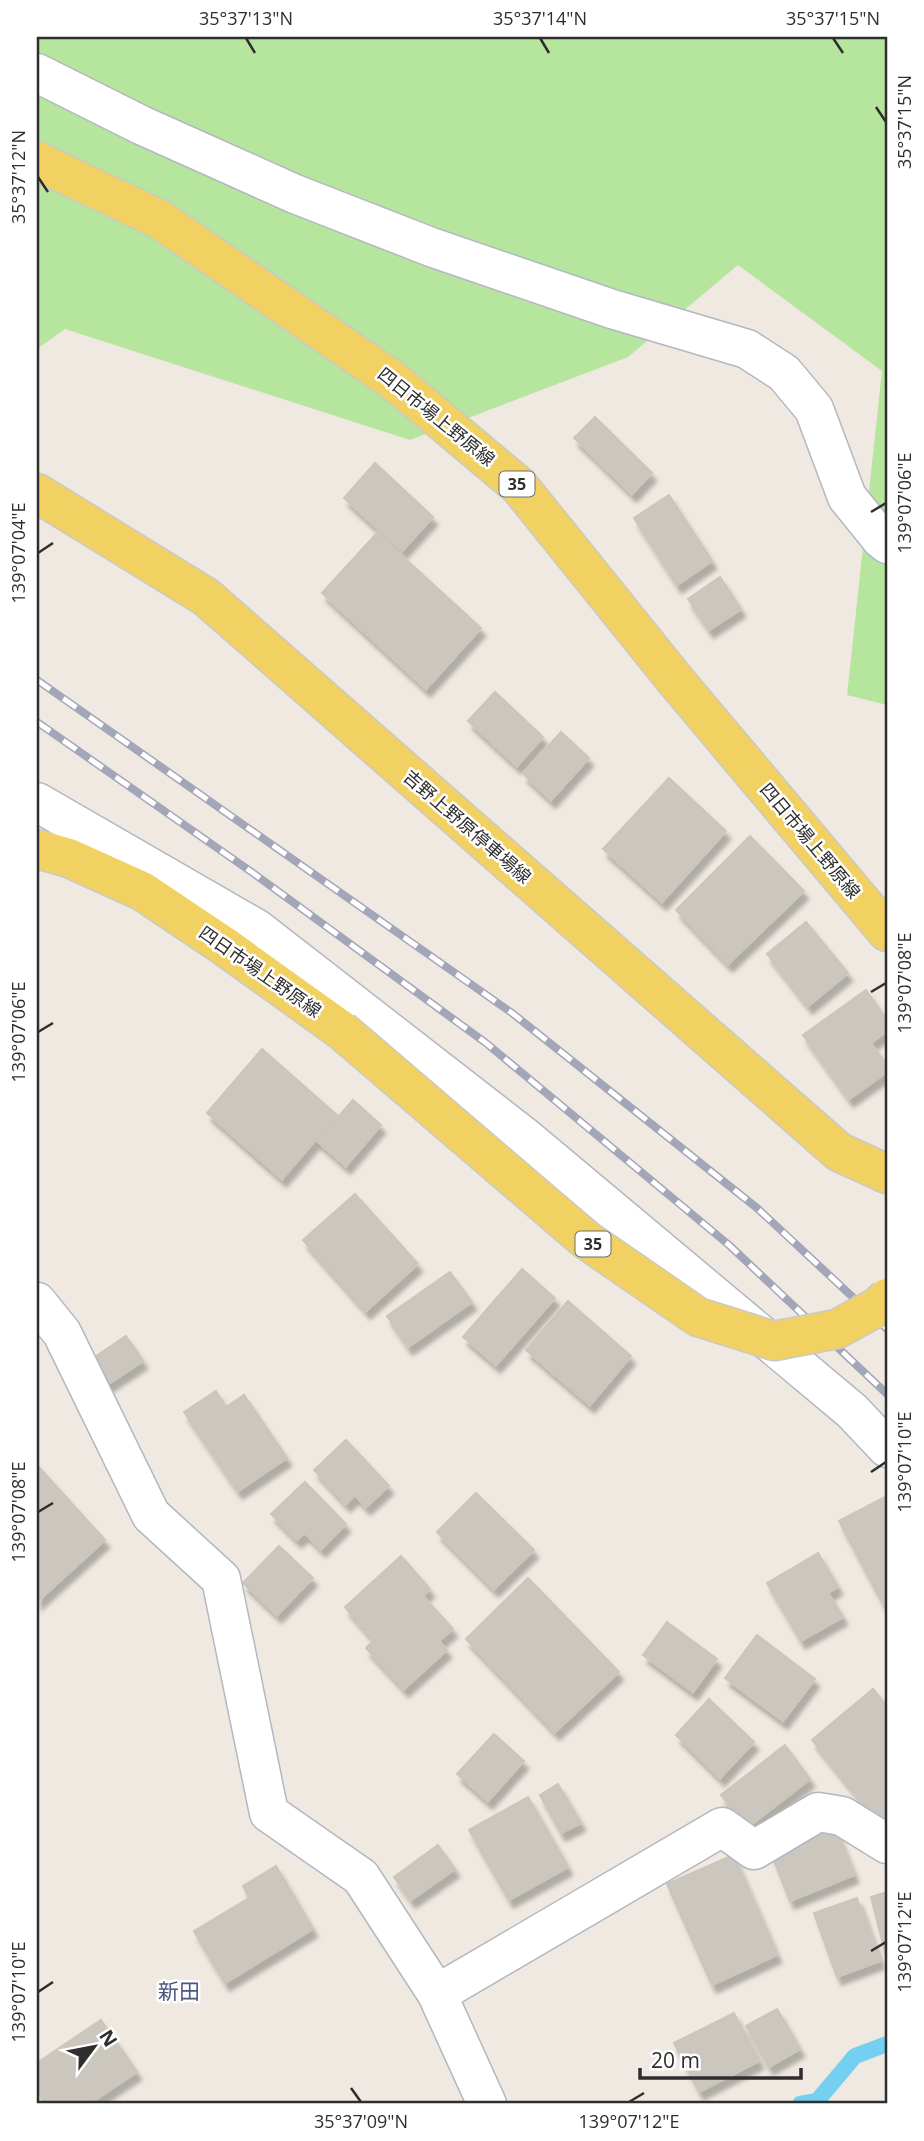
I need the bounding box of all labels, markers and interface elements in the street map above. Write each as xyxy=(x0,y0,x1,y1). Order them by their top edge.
text: 35°37'13"N xyxy=(199,6,293,30)
text: 35°37'14"N xyxy=(493,6,587,30)
text: 35°37'15"N xyxy=(786,6,880,30)
text: 35°37'15"N xyxy=(892,75,916,169)
text: 35°37'12"N xyxy=(6,130,30,224)
street label: 四日市場上野原線 xyxy=(373,362,500,471)
text: 139°07'06"E xyxy=(892,453,916,553)
road number: 35 xyxy=(500,471,534,496)
text: 139°07'04"E xyxy=(6,503,30,603)
street label: 吉野上野原停車場線 xyxy=(399,764,537,888)
street label: 四日市場上野原線 xyxy=(755,777,866,903)
street label: 四日市場上野原線 xyxy=(195,920,326,1022)
text: 139°07'08"E xyxy=(892,933,916,1033)
text: 139°07'06"E xyxy=(6,982,30,1082)
road number: 35 xyxy=(576,1232,610,1256)
text: 139°07'10"E xyxy=(892,1412,916,1512)
text: 139°07'08"E xyxy=(6,1462,30,1562)
text: 139°07'12"E xyxy=(892,1892,916,1992)
text: 139°07'10"E xyxy=(6,1942,30,2042)
district label: 新田 xyxy=(158,1977,200,2005)
north arrow xyxy=(60,2011,130,2082)
text: N xyxy=(93,2025,124,2051)
scale bar xyxy=(640,2036,802,2080)
text: 20 m xyxy=(651,2046,700,2074)
text: 35°37'09"N xyxy=(314,2109,408,2133)
text: 139°07'12"E xyxy=(579,2109,679,2133)

